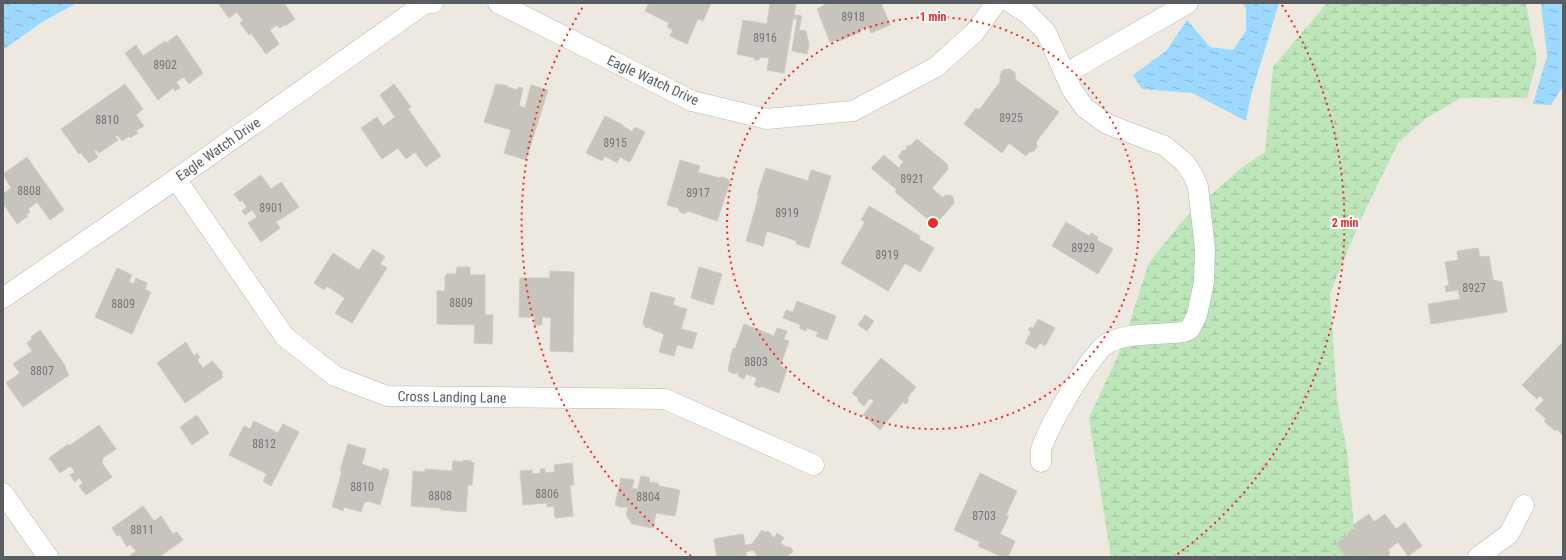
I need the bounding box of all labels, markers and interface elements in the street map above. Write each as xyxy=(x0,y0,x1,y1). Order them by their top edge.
house number: 8918 xyxy=(841,10,865,24)
text: 1 min xyxy=(920,10,946,24)
house number: 8916 xyxy=(753,31,777,45)
street label: Eagle Watch Drive xyxy=(605,52,702,108)
house number: 8902 xyxy=(153,58,177,72)
house number: 8925 xyxy=(999,111,1023,125)
house number: 8810 xyxy=(95,113,119,127)
street label: Eagle Watch Drive xyxy=(173,114,264,184)
house number: 8915 xyxy=(603,136,627,150)
house number: 8921 xyxy=(900,172,924,186)
house number: 8808 xyxy=(17,184,41,198)
house number: 8917 xyxy=(686,186,710,200)
house number: 8901 xyxy=(259,201,283,215)
house number: 8919 xyxy=(775,206,799,220)
centre of rings xyxy=(926,216,940,230)
text: 2 min xyxy=(1332,216,1358,230)
house number: 8929 xyxy=(1071,241,1095,255)
house number: 8919 xyxy=(875,248,899,262)
house number: 8927 xyxy=(1462,281,1486,295)
house number: 8809 xyxy=(449,296,473,310)
house number: 8809 xyxy=(111,297,135,311)
house number: 8803 xyxy=(744,355,768,369)
house number: 8807 xyxy=(30,364,54,378)
street label: Cross Landing Lane xyxy=(397,388,507,406)
house number: 8812 xyxy=(252,437,276,451)
house number: 8810 xyxy=(350,480,374,494)
house number: 8806 xyxy=(535,487,559,501)
house number: 8808 xyxy=(428,489,452,503)
house number: 8804 xyxy=(636,490,660,504)
house number: 8703 xyxy=(972,509,996,523)
house number: 8811 xyxy=(130,523,154,537)

